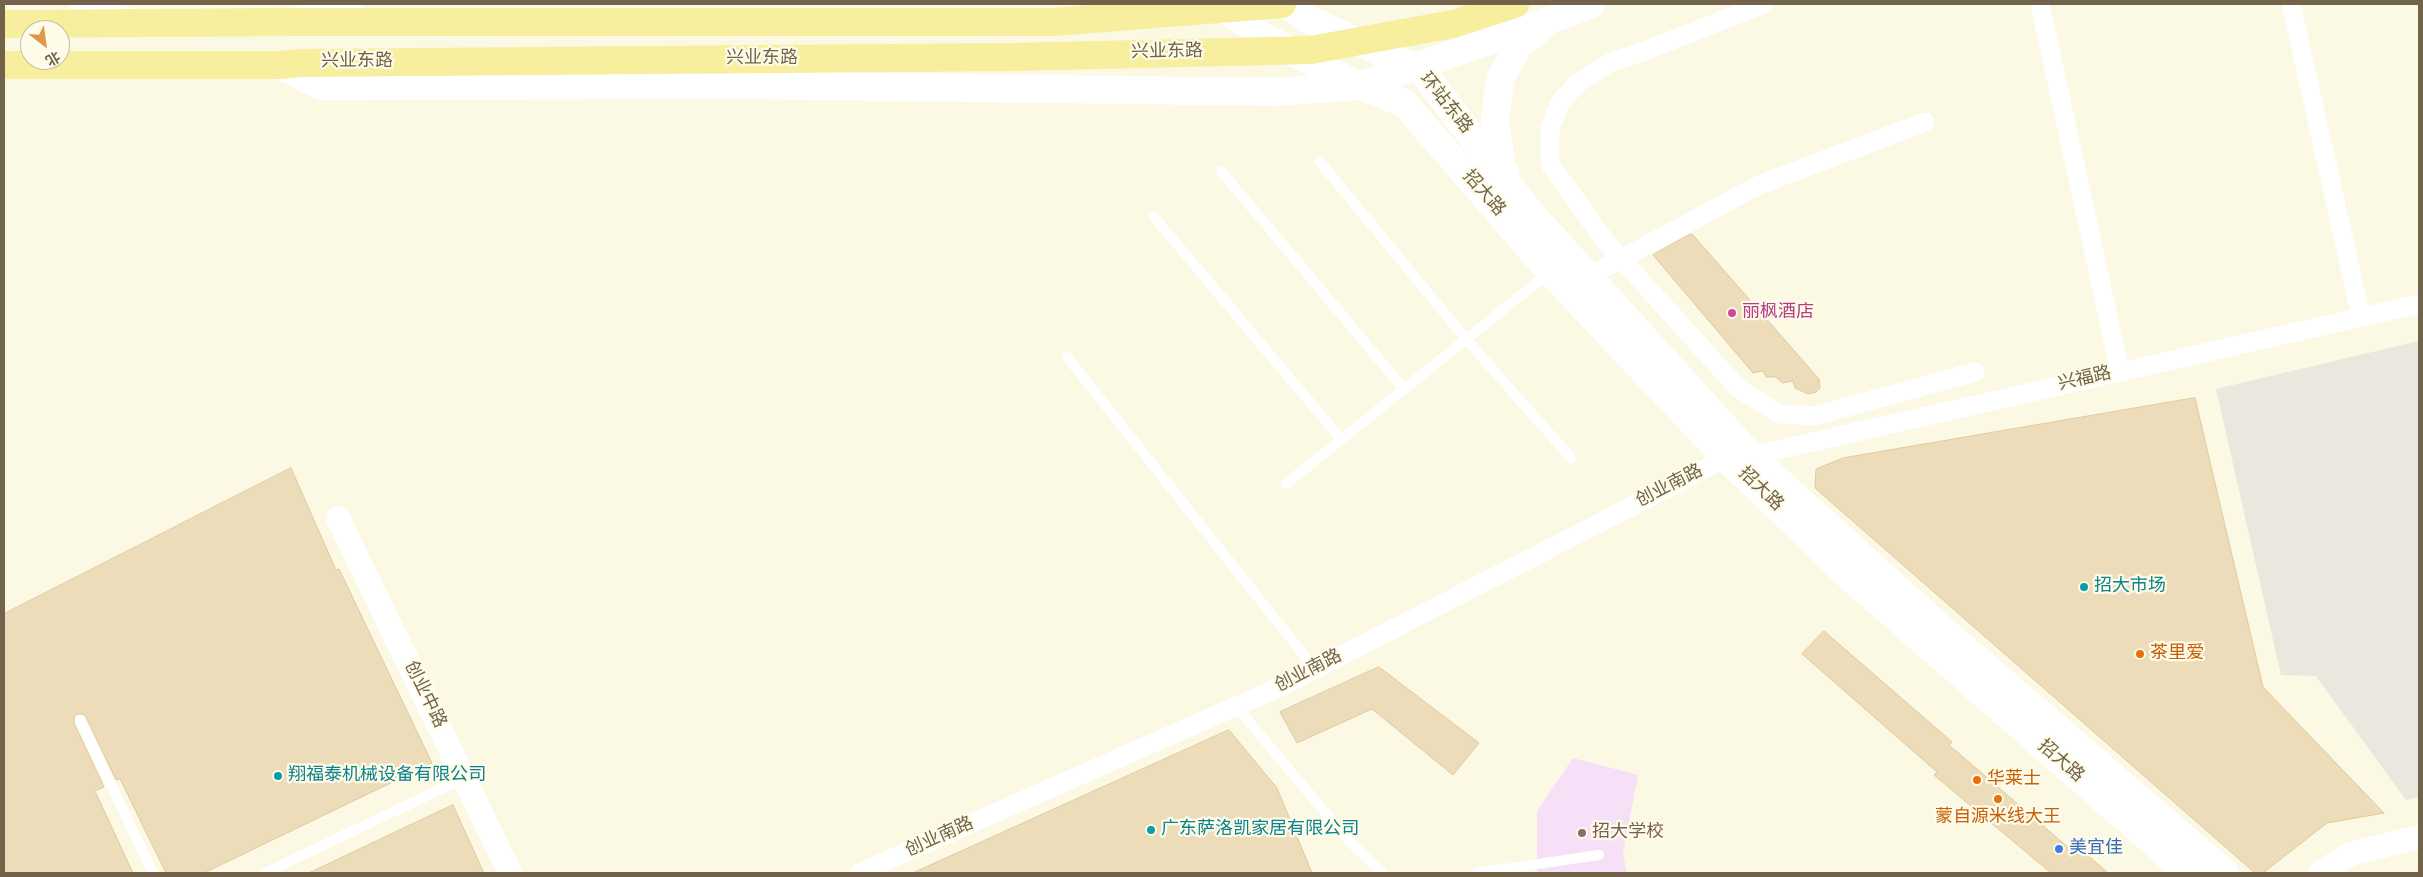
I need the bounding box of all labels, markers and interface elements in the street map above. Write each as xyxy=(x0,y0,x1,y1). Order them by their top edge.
north arrow xyxy=(20,20,70,70)
street label: 兴业东路 xyxy=(1131,42,1203,64)
text: 北 xyxy=(42,47,63,68)
street label: 兴业东路 xyxy=(726,48,798,70)
street label: 兴业东路 xyxy=(321,51,393,73)
street label: 环站东路 xyxy=(1414,69,1476,139)
street label: 招大路 xyxy=(1457,167,1509,221)
place label: 丽枫酒店 xyxy=(1742,302,1814,324)
marker: 丽枫酒店 xyxy=(1726,307,1738,319)
street label: 兴福路 xyxy=(2056,363,2114,397)
street label: 创业南路 xyxy=(1633,461,1707,513)
street label: 招大路 xyxy=(1733,463,1787,517)
place label: 招大市场 xyxy=(2094,576,2166,598)
marker: 招大市场 xyxy=(2078,581,2090,593)
place label: 茶里爱 xyxy=(2150,643,2204,665)
street label: 创业南路 xyxy=(1272,646,1346,698)
marker: 茶里爱 xyxy=(2134,648,2146,660)
street label: 创业中路 xyxy=(399,658,449,732)
street label: 招大路 xyxy=(2033,736,2087,788)
place label: 翔福泰机械设备有限公司 xyxy=(288,765,486,787)
place label: 华莱士 xyxy=(1987,769,2041,791)
marker: 翔福泰机械设备有限公司 xyxy=(272,770,284,782)
marker: 华莱士 xyxy=(1971,774,1983,786)
marker: 蒙自源米线大王 xyxy=(1992,793,2004,805)
place label: 蒙自源米线大王 xyxy=(1935,807,2061,829)
street label: 创业南路 xyxy=(903,813,977,863)
place label: 广东萨洛凯家居有限公司 xyxy=(1161,819,1359,841)
place label: 招大学校 xyxy=(1592,822,1664,844)
marker: 广东萨洛凯家居有限公司 xyxy=(1145,824,1157,836)
marker: 招大学校 xyxy=(1576,827,1588,839)
place label: 美宜佳 xyxy=(2069,838,2123,860)
marker: 美宜佳 xyxy=(2053,843,2065,855)

